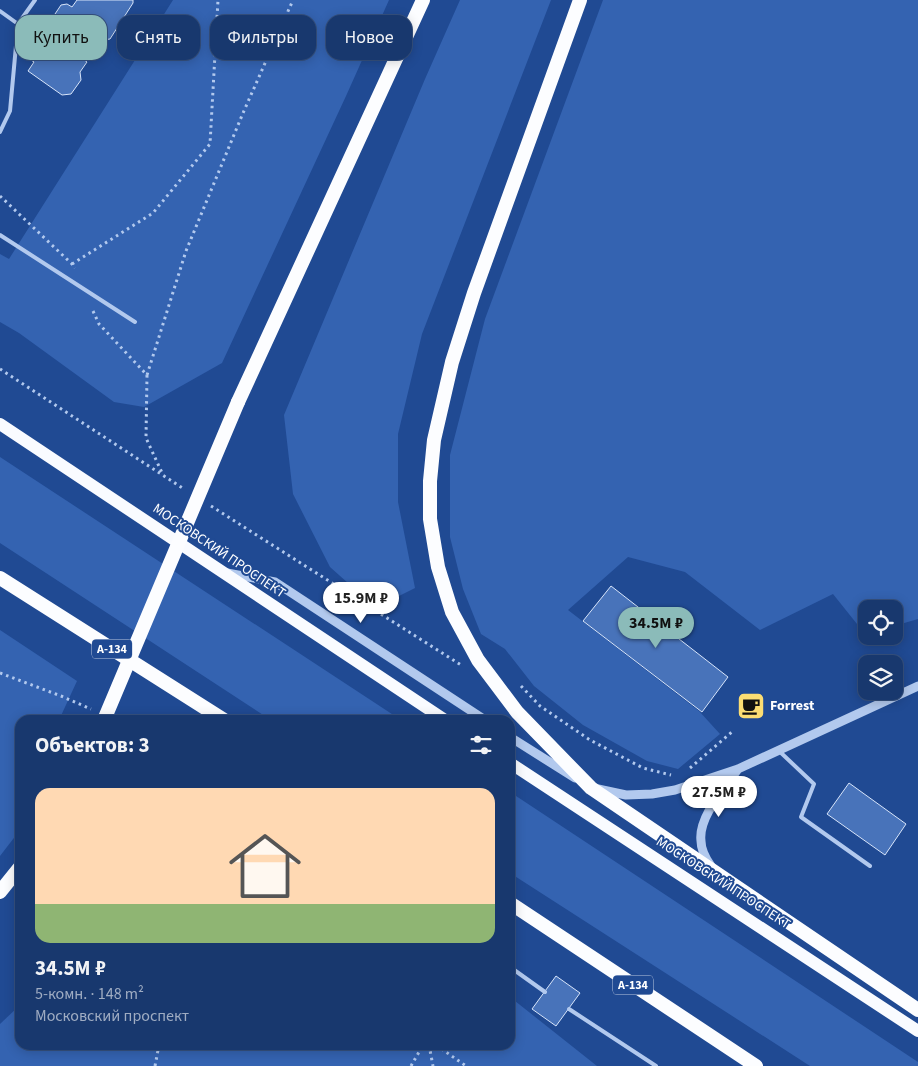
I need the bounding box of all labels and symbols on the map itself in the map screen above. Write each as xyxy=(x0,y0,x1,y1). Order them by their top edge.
street label: МОСКОВСКИЙ ПРОСПЕКТ xyxy=(149,499,290,603)
pin: 15.9M ₽ xyxy=(315,582,407,624)
pin: 34.5M ₽ xyxy=(610,606,702,649)
road number: А-134 xyxy=(92,640,132,659)
cafe icon: Forrest xyxy=(736,691,766,721)
place label: Forrest xyxy=(770,696,815,716)
pin: 27.5M ₽ xyxy=(673,776,765,818)
street label: МОСКОВСКИЙ ПРОСПЕКТ xyxy=(652,832,794,934)
road number: А-134 xyxy=(613,976,653,994)

